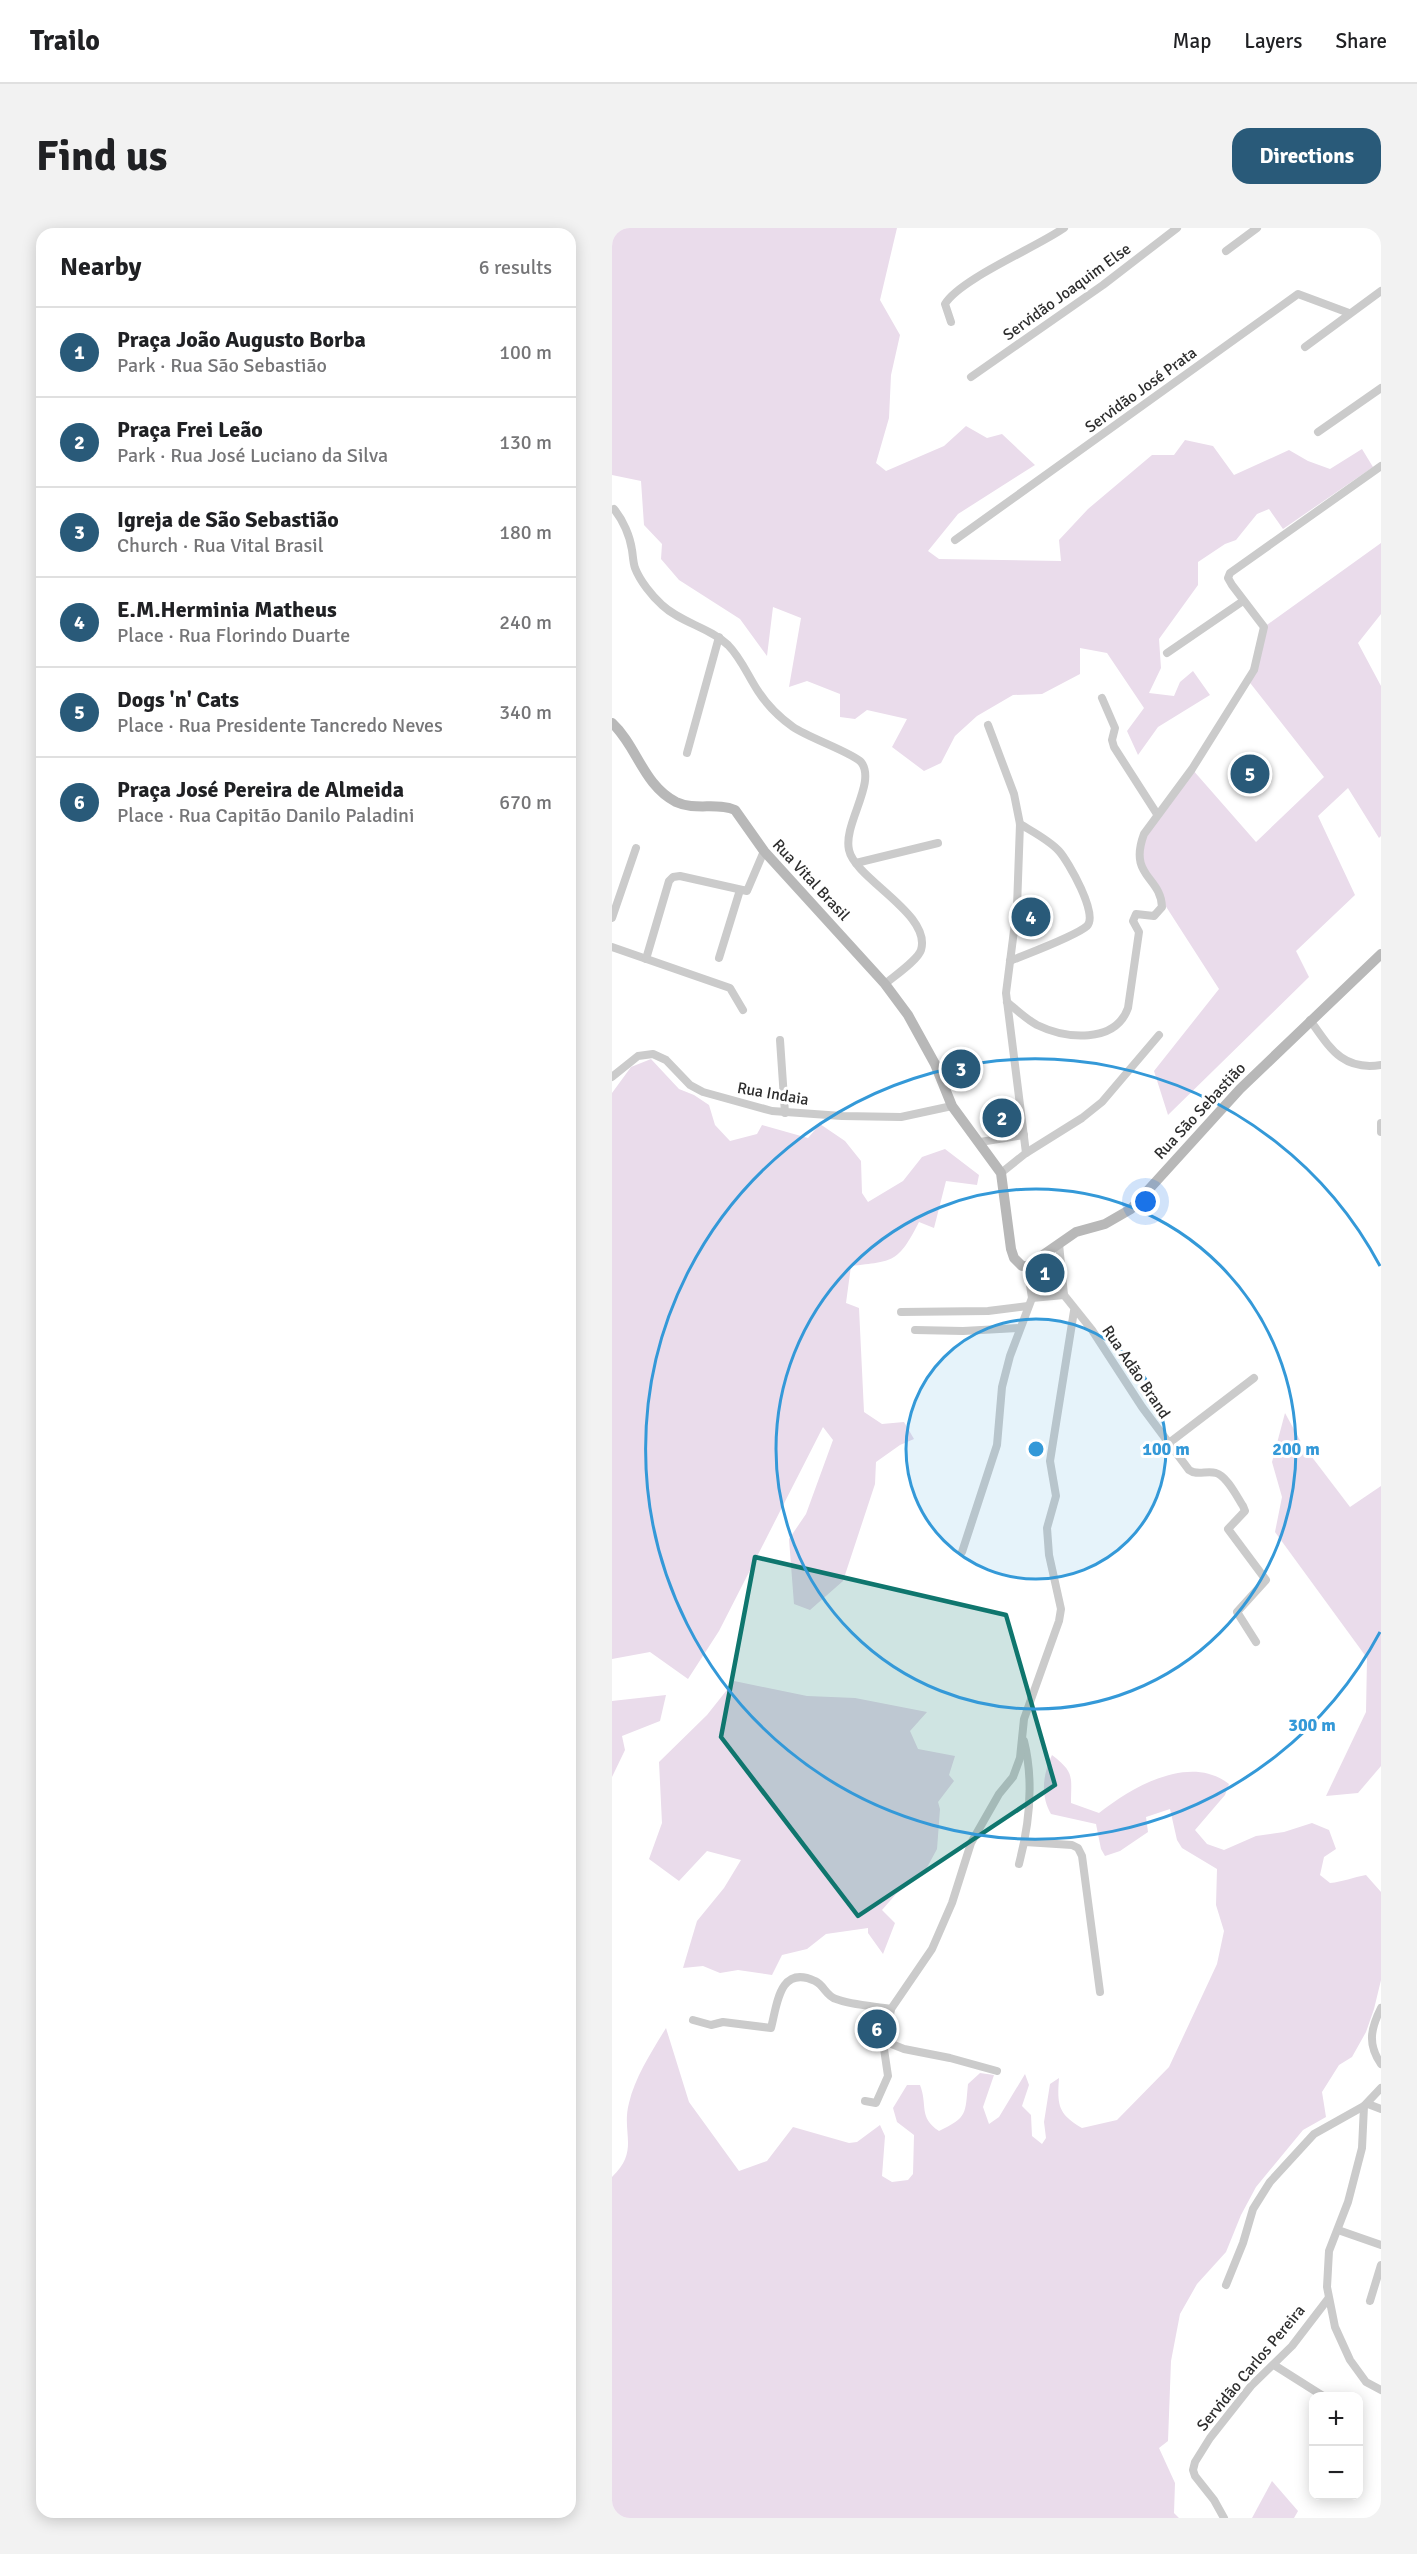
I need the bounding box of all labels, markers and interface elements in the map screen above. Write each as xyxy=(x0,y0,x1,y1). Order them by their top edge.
text: Trailo xyxy=(30,24,100,58)
text: Map xyxy=(1173,28,1211,54)
text: Layers xyxy=(1244,28,1302,54)
text: Share xyxy=(1335,28,1387,54)
button: Directions xyxy=(1232,128,1381,184)
text: Find us xyxy=(36,131,167,182)
street label: Servidão Joaquim Else xyxy=(999,239,1135,345)
text: Nearby xyxy=(60,251,141,283)
text: 6 results xyxy=(479,255,552,280)
text: Praça João Augusto Borba xyxy=(117,326,366,353)
text: 1 xyxy=(74,340,85,365)
text: 100 m xyxy=(499,340,552,365)
street label: Servidão José Prata xyxy=(1081,343,1201,437)
text: Park · Rua São Sebastião xyxy=(117,353,327,378)
text: Praça Frei Leão xyxy=(117,416,263,443)
text: 2 xyxy=(74,430,85,455)
text: 130 m xyxy=(499,430,552,455)
text: Park · Rua José Luciano da Silva xyxy=(117,443,388,468)
text: Igreja de São Sebastião xyxy=(117,506,339,533)
text: 3 xyxy=(74,520,85,545)
text: 180 m xyxy=(499,520,552,545)
text: Church · Rua Vital Brasil xyxy=(117,533,324,558)
text: E.M.Herminia Matheus xyxy=(117,596,337,623)
text: 4 xyxy=(74,610,85,635)
text: 240 m xyxy=(499,610,552,635)
text: Place · Rua Florindo Duarte xyxy=(117,623,350,648)
text: Dogs 'n' Cats xyxy=(117,686,239,713)
text: 5 xyxy=(74,700,85,725)
text: 340 m xyxy=(499,700,552,725)
text: Place · Rua Presidente Tancredo Neves xyxy=(117,713,443,738)
pin: 5 xyxy=(1230,752,1270,796)
text: Praça José Pereira de Almeida xyxy=(117,776,404,803)
text: 6 xyxy=(74,790,85,815)
text: 670 m xyxy=(499,790,552,815)
text: Place · Rua Capitão Danilo Paladini xyxy=(117,803,414,828)
street label: Rua Vital Brasil xyxy=(768,835,854,925)
pin: 4 xyxy=(1012,894,1050,940)
pin: 3 xyxy=(942,1046,980,1092)
street label: Rua São Sebastião xyxy=(1150,1058,1250,1164)
street label: Rua Indaia xyxy=(736,1078,810,1110)
pin: 2 xyxy=(982,1096,1022,1140)
your location xyxy=(1131,1187,1160,1216)
pin: 1 xyxy=(1026,1250,1064,1296)
street label: Rua Adão Brand xyxy=(1097,1322,1175,1422)
text: 100 m xyxy=(1142,1438,1190,1460)
text: 200 m xyxy=(1272,1438,1320,1460)
centre of rings xyxy=(1026,1439,1046,1459)
text: 300 m xyxy=(1288,1714,1336,1736)
pin: 6 xyxy=(858,2006,896,2052)
street label: Servidão Carlos Pereira xyxy=(1192,2301,1310,2435)
map controls xyxy=(1309,2392,1363,2500)
button: + xyxy=(1309,2392,1363,2446)
button: − xyxy=(1309,2446,1363,2500)

